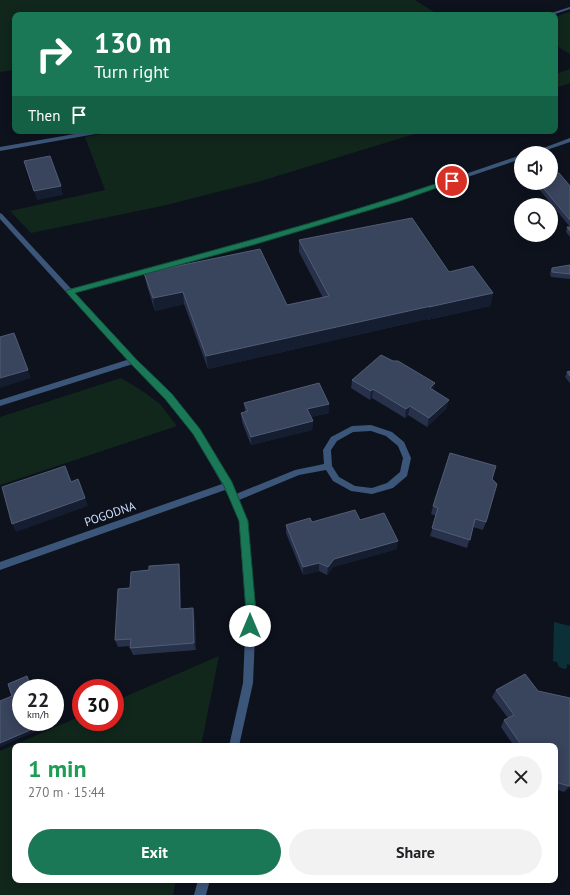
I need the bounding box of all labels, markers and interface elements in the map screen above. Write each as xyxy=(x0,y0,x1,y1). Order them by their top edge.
text: 130 m xyxy=(94,24,171,61)
icon: right xyxy=(28,28,80,80)
text: Turn right xyxy=(94,60,169,83)
icon: arrive xyxy=(68,104,90,126)
text: Then xyxy=(28,106,60,125)
map controls xyxy=(514,146,558,242)
button: sound xyxy=(514,146,558,190)
pin xyxy=(435,164,469,198)
icon: arrive xyxy=(441,170,463,192)
button: search xyxy=(514,198,558,242)
street label: POGODNA xyxy=(82,498,137,529)
position arrow xyxy=(229,605,271,647)
speed limit sign: 30 xyxy=(72,679,124,731)
text: 22 xyxy=(27,687,49,713)
text: km/h xyxy=(27,708,49,721)
text: 1 min xyxy=(28,753,87,784)
button: close xyxy=(500,756,542,798)
text: 270 m · 15:44 xyxy=(28,784,105,801)
button: Exit xyxy=(28,829,281,875)
button: Share xyxy=(289,829,542,875)

